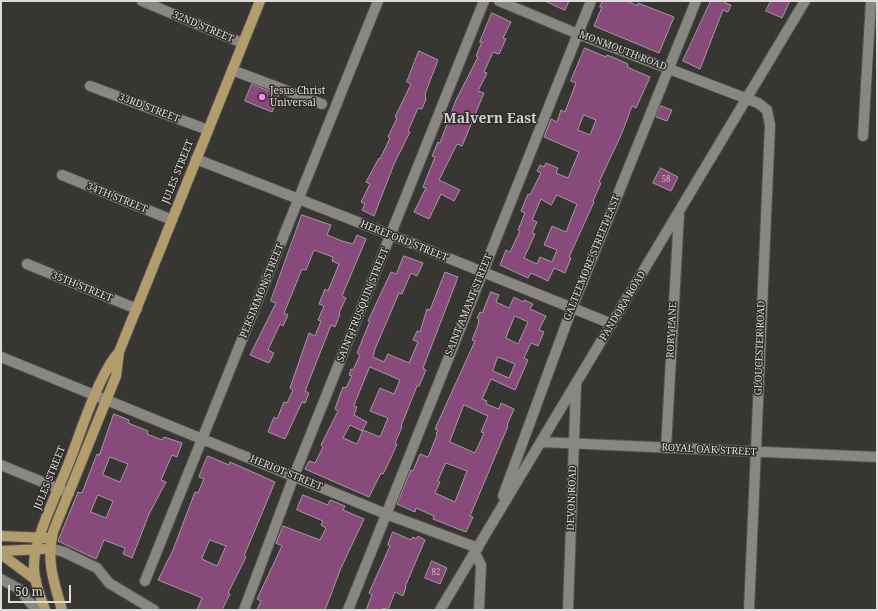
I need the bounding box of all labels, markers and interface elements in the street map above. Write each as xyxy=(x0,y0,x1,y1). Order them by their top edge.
street label: 32ND STREET xyxy=(171,9,235,45)
street label: MONMOUTH ROAD xyxy=(577,29,669,73)
place label: Jesus Christ Universal xyxy=(270,85,325,108)
street label: 33RD STREET xyxy=(117,91,181,125)
marker: Jesus Christ Universal xyxy=(257,92,267,102)
district label: Malvern East xyxy=(443,111,537,127)
street label: JULES STREET xyxy=(160,138,196,206)
house number: 58 xyxy=(662,175,670,185)
street label: 34TH STREET xyxy=(85,180,149,216)
street label: GALTEEMORE STREET EAST xyxy=(561,194,623,322)
street label: HEREFORD STREET xyxy=(359,218,449,264)
street label: PERSIMMON STREET xyxy=(238,242,286,340)
street label: SAINT FRUSQUIN STREET xyxy=(335,246,391,364)
street label: SAINT AMANT STREET xyxy=(443,252,495,358)
street label: 35TH STREET xyxy=(50,269,114,305)
street label: PANDORA ROAD xyxy=(598,269,648,343)
street label: GLOUCESTER ROAD xyxy=(752,300,768,396)
street label: RORY LANE xyxy=(665,302,679,358)
street label: ROYAL OAK STREET xyxy=(661,442,757,458)
street label: JULES STREET xyxy=(32,444,68,512)
street label: HERIOT STREET xyxy=(248,453,324,493)
street label: DEVON ROAD xyxy=(565,465,579,531)
house number: 82 xyxy=(432,568,440,578)
scale bar xyxy=(10,577,73,603)
text: 50 m xyxy=(15,583,43,600)

